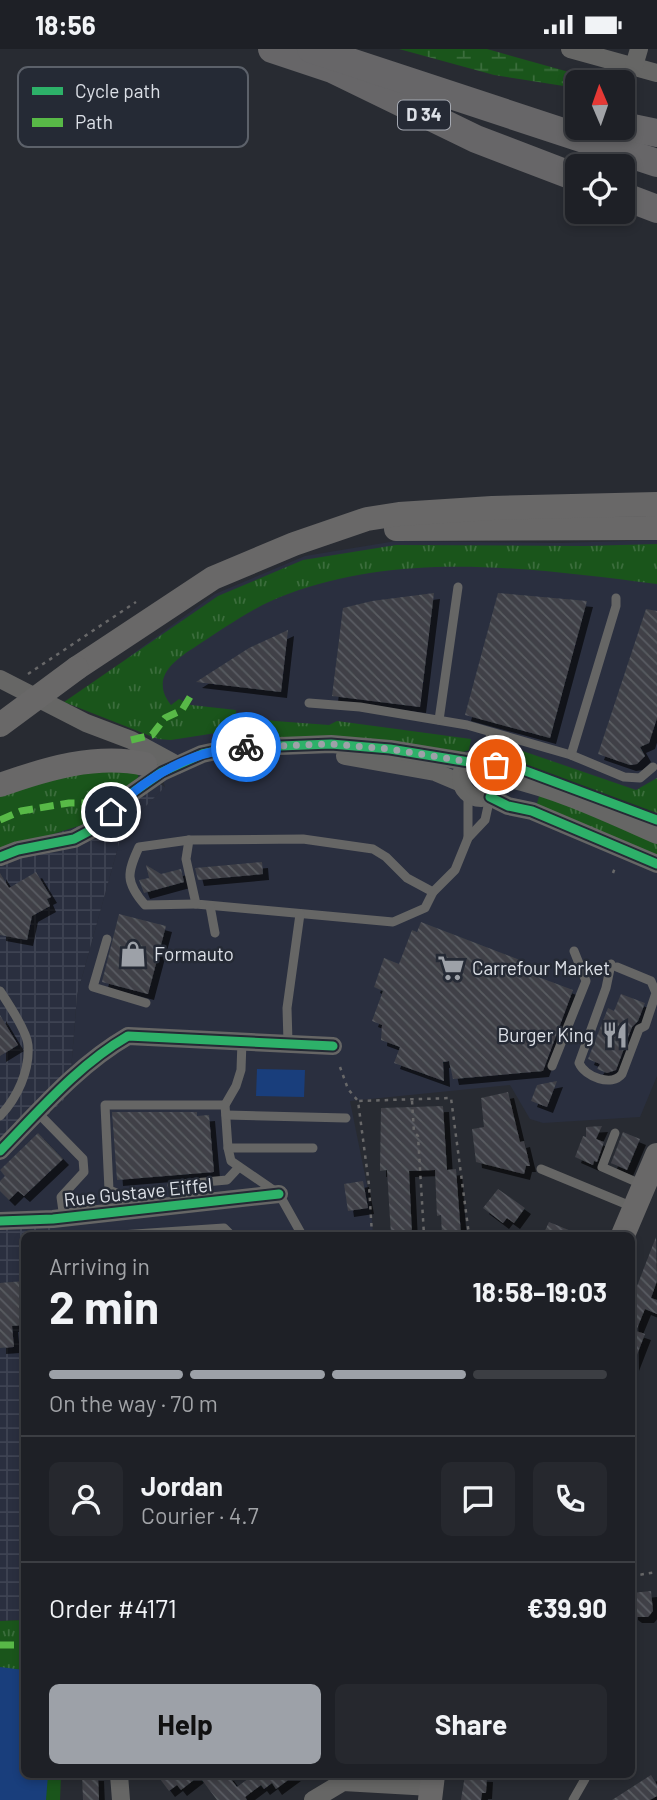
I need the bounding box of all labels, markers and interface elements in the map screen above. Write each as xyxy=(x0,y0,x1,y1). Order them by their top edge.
text: 18:56 xyxy=(35,9,96,40)
legend xyxy=(18,67,248,147)
north arrow xyxy=(565,70,635,140)
map controls xyxy=(565,70,635,224)
text: Cycle path xyxy=(75,79,160,102)
road number: D 34 xyxy=(398,101,450,129)
text: Path xyxy=(75,110,113,133)
button: locate xyxy=(565,154,635,224)
courier xyxy=(211,712,281,782)
icon: bike xyxy=(227,728,265,766)
pin xyxy=(466,735,526,795)
icon: bag xyxy=(477,746,515,784)
pin xyxy=(81,782,141,842)
icon: home xyxy=(92,793,130,831)
shop icon: Formauto xyxy=(118,939,148,969)
place label: Formauto xyxy=(154,942,234,965)
supermarket icon: Carrefour Market xyxy=(436,953,466,983)
place label: Carrefour Market xyxy=(472,956,610,979)
restaurant icon: Burger King xyxy=(600,1020,630,1050)
place label: Burger King xyxy=(498,1023,594,1046)
street label: Rue Gustave Eiffel xyxy=(62,1172,213,1211)
text: Arriving in xyxy=(49,1252,150,1280)
text: 18:58–19:03 xyxy=(472,1276,607,1307)
text: 2 min xyxy=(49,1278,159,1333)
text: On the way · 70 m xyxy=(49,1389,218,1417)
button: person xyxy=(49,1462,123,1536)
button: chat xyxy=(441,1462,515,1536)
button: phone xyxy=(533,1462,607,1536)
text: Jordan xyxy=(141,1470,223,1501)
text: Courier · 4.7 xyxy=(141,1501,259,1529)
text: Order #4171 xyxy=(49,1592,177,1623)
text: €39.90 xyxy=(527,1592,607,1623)
button: Help xyxy=(49,1684,321,1764)
button: Share xyxy=(335,1684,607,1764)

